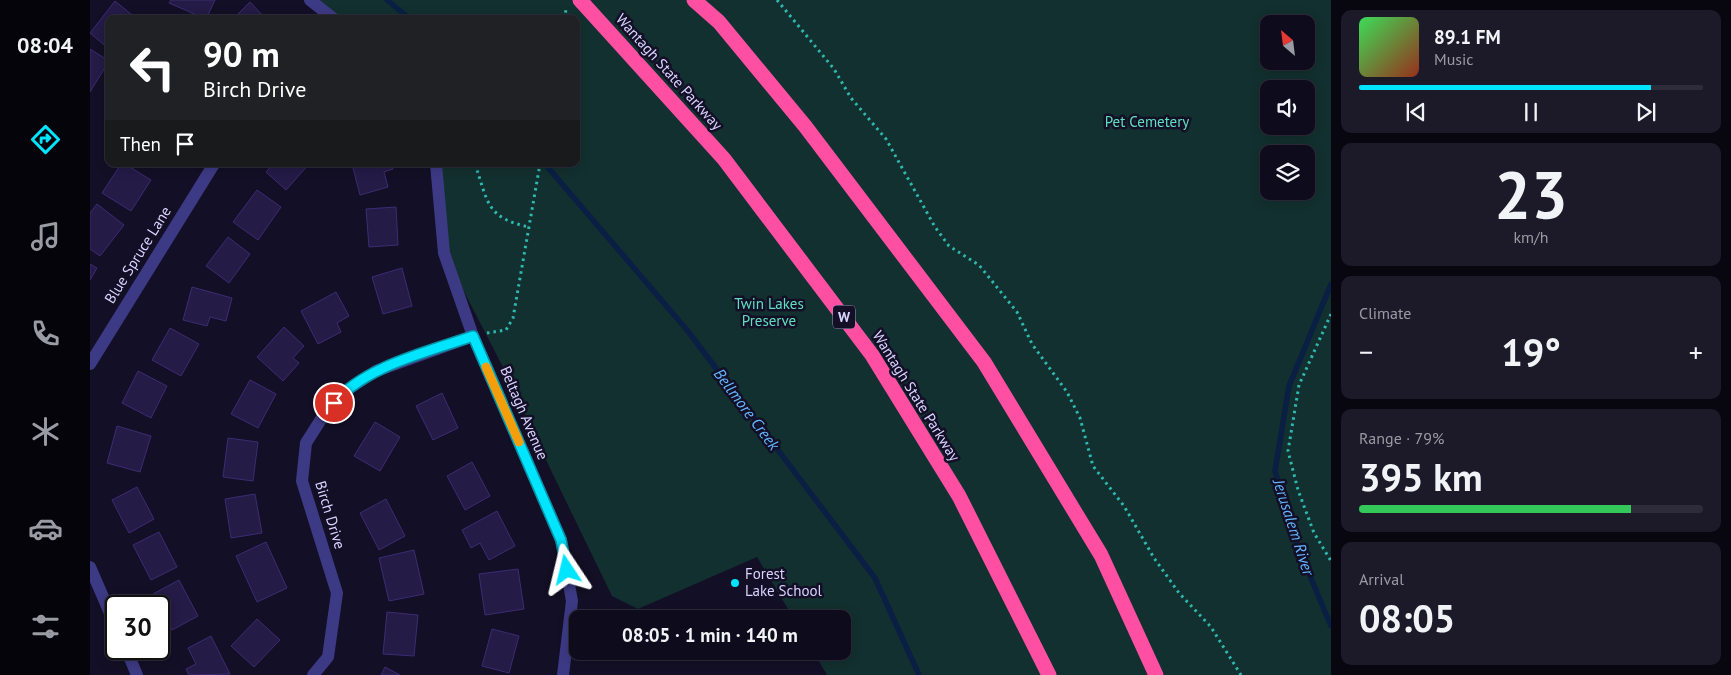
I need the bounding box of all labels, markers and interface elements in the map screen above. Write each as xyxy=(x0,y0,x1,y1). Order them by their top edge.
street label: Wantagh State Parkway xyxy=(612,9,727,134)
north arrow xyxy=(1260,15,1315,70)
map controls xyxy=(1260,15,1315,200)
text: 89.1 FM xyxy=(1434,25,1501,49)
text: 08:04 xyxy=(17,31,73,59)
text: 90 m xyxy=(203,31,280,77)
icon: left xyxy=(120,35,185,100)
text: Music xyxy=(1434,49,1474,69)
text: Birch Drive xyxy=(203,75,306,103)
button: sound xyxy=(1260,80,1315,135)
icon: previous xyxy=(1402,98,1430,126)
icon: pause xyxy=(1517,98,1545,126)
icon: next xyxy=(1632,98,1660,126)
park label: Pet Cemetery xyxy=(1105,112,1189,131)
icon: directions xyxy=(28,122,63,157)
icon: arrive xyxy=(171,130,199,158)
text: Then xyxy=(120,132,161,156)
button: layers xyxy=(1260,145,1315,200)
text: 23 xyxy=(1494,152,1568,236)
street label: Blue Spruce Lane xyxy=(100,203,175,307)
icon: music xyxy=(28,219,63,254)
text: km/h xyxy=(1513,227,1549,247)
park label: Twin Lakes Preserve xyxy=(734,294,804,330)
text: Climate xyxy=(1359,303,1411,323)
road number: W xyxy=(833,306,855,328)
icon: phone xyxy=(28,316,63,351)
street label: Wantagh State Parkway xyxy=(869,327,964,465)
text: 19° xyxy=(1501,327,1561,376)
text: − xyxy=(1359,333,1373,370)
text: + xyxy=(1689,333,1703,370)
street label: Beltagh Avenue xyxy=(496,363,553,463)
water label: Bellmore Creek xyxy=(710,364,785,455)
pin xyxy=(313,382,355,424)
icon: arrive xyxy=(320,389,348,417)
icon: climate xyxy=(28,414,63,449)
text: Range · 79% xyxy=(1359,428,1444,448)
text: 395 km xyxy=(1359,452,1483,501)
water label: Jerusalem River xyxy=(1269,475,1320,579)
street label: Birch Drive xyxy=(311,478,350,551)
icon: car xyxy=(28,511,63,546)
position arrow xyxy=(540,543,592,595)
place label: Forest Lake School xyxy=(745,564,823,600)
text: Arrival xyxy=(1359,569,1404,589)
marker: Forest Lake School xyxy=(729,577,741,589)
text: 08:05 xyxy=(1359,593,1455,642)
speed limit sign: 30 xyxy=(105,595,170,660)
icon: filters xyxy=(28,609,63,644)
text: 08:05 · 1 min · 140 m xyxy=(622,623,798,647)

